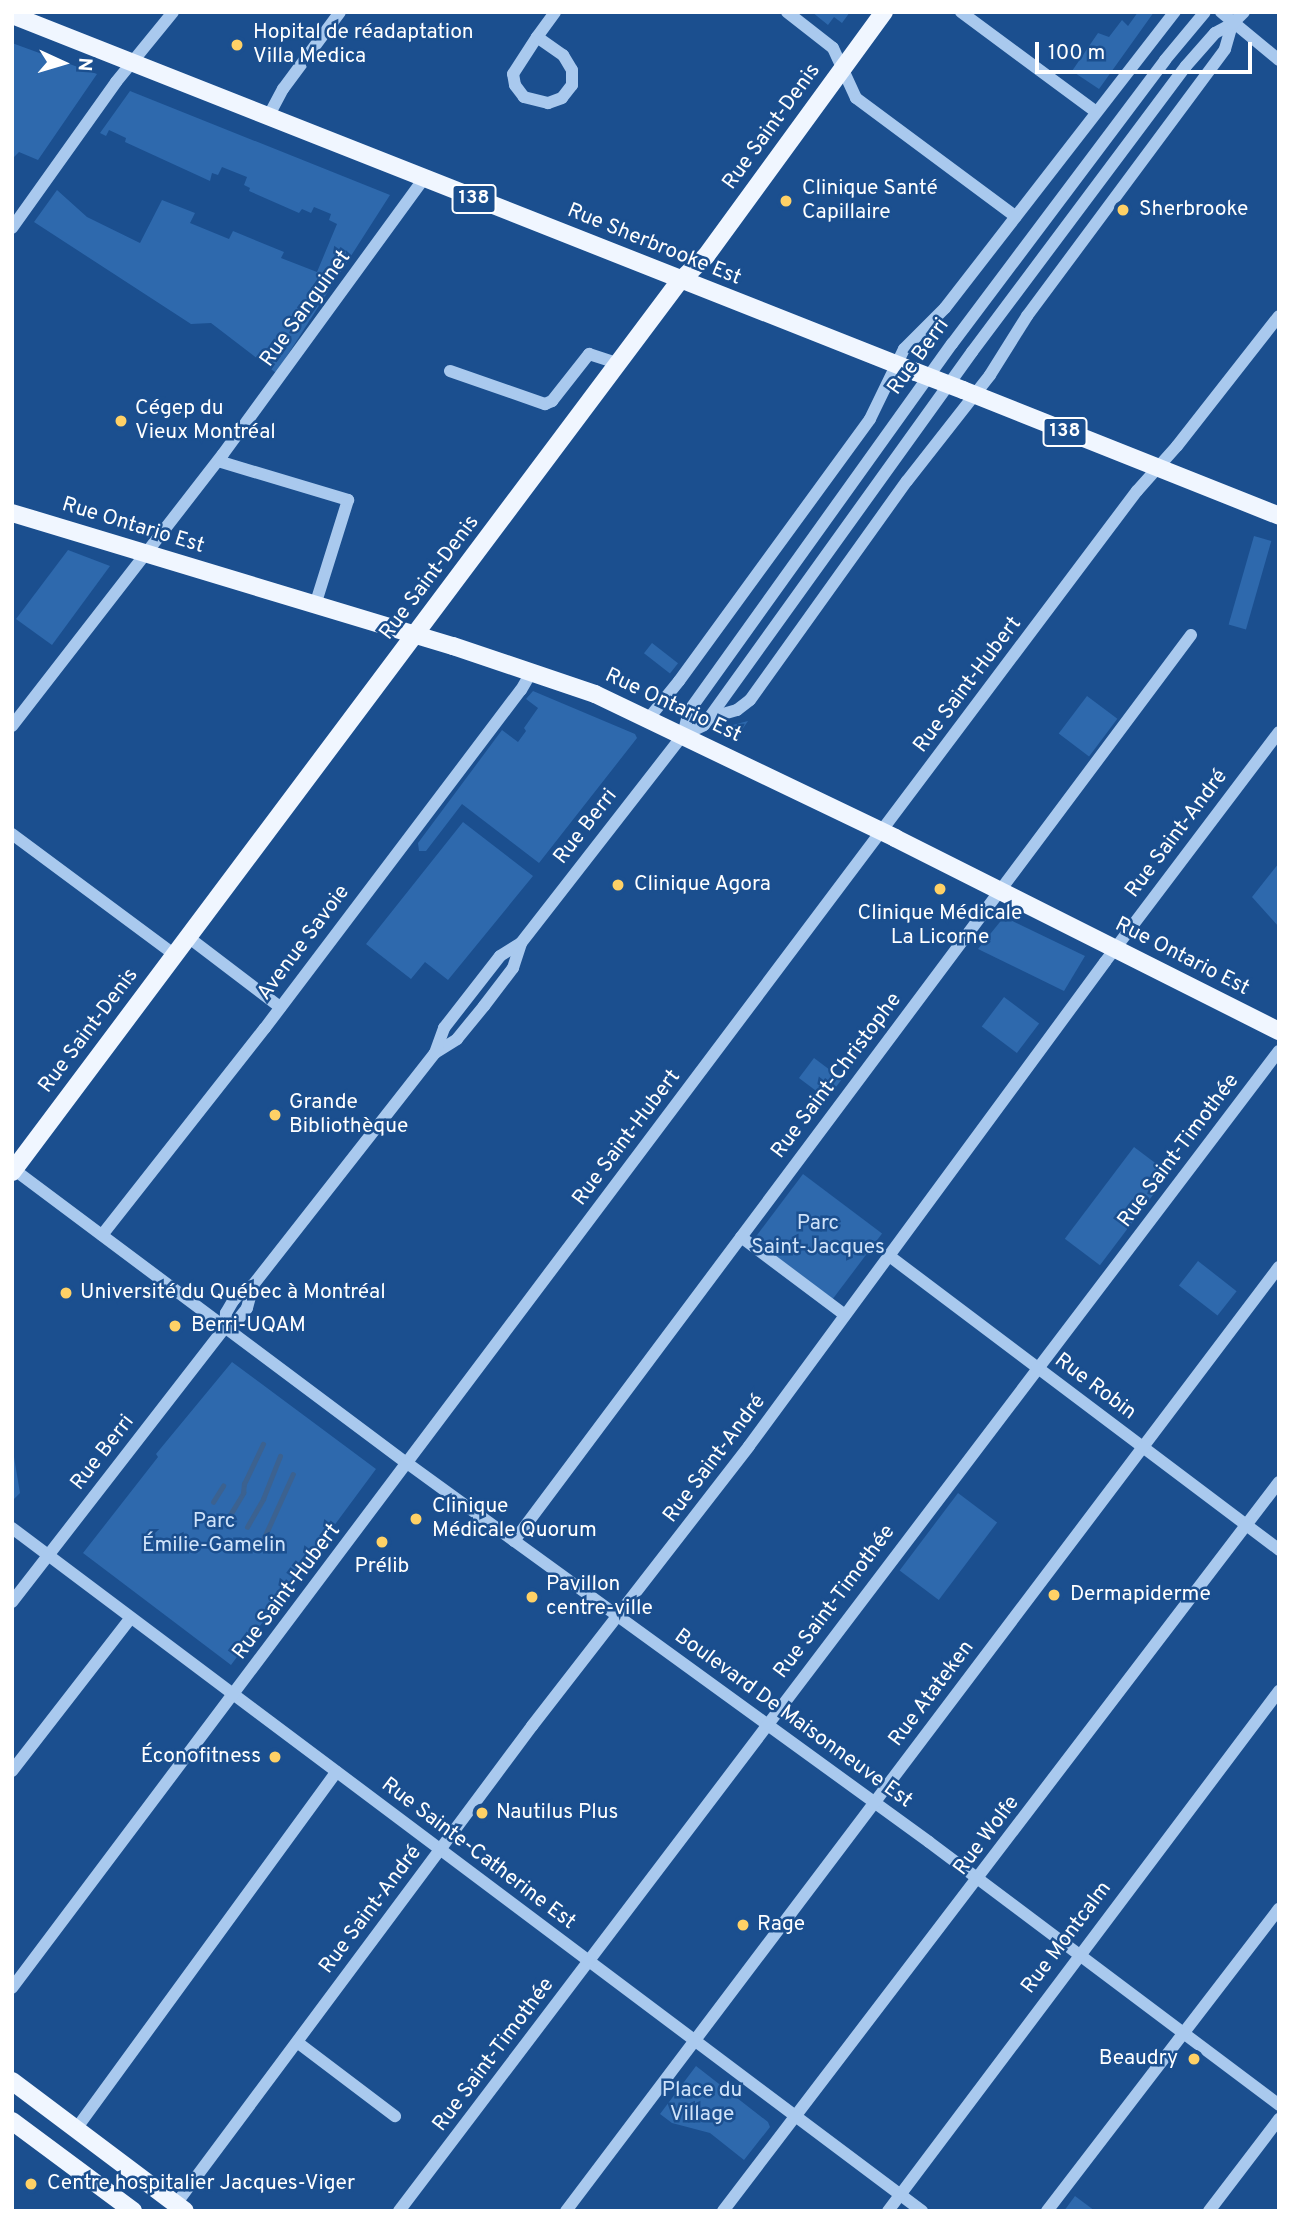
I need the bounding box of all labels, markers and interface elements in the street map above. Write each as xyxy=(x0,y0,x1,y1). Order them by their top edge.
place label: Hopital de réadaptation Villa Medica xyxy=(253,20,474,70)
north arrow xyxy=(28,28,98,98)
scale bar xyxy=(1039,28,1256,72)
marker: Hopital de réadaptation Villa Medica xyxy=(227,35,247,55)
text: 100 m xyxy=(1048,40,1105,67)
text: N xyxy=(72,57,96,72)
street label: Rue Saint-Denis xyxy=(718,59,826,195)
place label: Clinique Santé Capillaire xyxy=(802,176,938,226)
road number: 138 xyxy=(451,183,497,214)
marker: Clinique Santé Capillaire xyxy=(776,191,796,211)
place label: Sherbrooke xyxy=(1139,197,1248,223)
street label: Rue Sherbrooke Est xyxy=(563,199,745,291)
marker: Sherbrooke xyxy=(1113,200,1133,220)
street label: Rue Sanguinet xyxy=(255,246,357,372)
street label: Rue Berri xyxy=(883,314,955,400)
place label: Cégep du Vieux Montréal xyxy=(135,396,276,446)
marker: Cégep du Vieux Montréal xyxy=(113,413,129,429)
road number: 138 xyxy=(1042,416,1088,448)
street label: Rue Ontario Est xyxy=(59,492,207,560)
street label: Rue Saint-Denis xyxy=(375,511,485,645)
street label: Rue Saint-Hubert xyxy=(909,612,1027,758)
street label: Rue Ontario Est xyxy=(601,663,745,749)
street label: Rue Saint-André xyxy=(1121,765,1233,903)
street label: Rue Berri xyxy=(549,784,623,870)
place label: Clinique Agora xyxy=(634,872,772,898)
marker: Clinique Agora xyxy=(608,875,628,895)
marker: Clinique Médicale La Licorne xyxy=(930,879,950,899)
street label: Avenue Savoie xyxy=(252,880,356,1006)
place label: Clinique Médicale La Licorne xyxy=(858,901,1022,951)
street label: Rue Ontario Est xyxy=(1111,912,1253,1002)
street label: Rue Saint-Denis xyxy=(34,964,144,1098)
street label: Rue Saint-Christophe xyxy=(767,988,907,1164)
street label: Rue Saint-Hubert xyxy=(568,1065,686,1211)
street label: Rue Saint-Timothée xyxy=(1113,1069,1245,1233)
place label: Grande Bibliothèque xyxy=(289,1090,408,1140)
marker: Grande Bibliothèque xyxy=(267,1107,283,1123)
park label: Parc Saint-Jacques xyxy=(751,1211,885,1261)
place label: Université du Québec à Montréal xyxy=(80,1280,386,1306)
marker: Université du Québec à Montréal xyxy=(58,1285,74,1301)
place label: Berri-UQAM xyxy=(191,1313,306,1339)
marker: Berri-UQAM xyxy=(165,1316,185,1336)
street label: Rue Robin xyxy=(1049,1348,1141,1426)
street label: Rue Saint-André xyxy=(659,1390,771,1528)
street label: Rue Berri xyxy=(66,1410,140,1496)
place label: Clinique Médicale Quorum xyxy=(432,1494,597,1544)
park label: Parc Émilie-Gamelin xyxy=(142,1509,286,1559)
marker: Clinique Médicale Quorum xyxy=(406,1509,426,1529)
street label: Rue Saint-Hubert xyxy=(228,1519,346,1665)
street label: Rue Saint-Timothée xyxy=(769,1520,901,1684)
marker: Prélib xyxy=(372,1532,392,1552)
place label: Prélib xyxy=(355,1554,409,1580)
place label: Pavillon centre-ville xyxy=(546,1572,653,1622)
place label: Dermapiderme xyxy=(1070,1582,1211,1608)
marker: Dermapiderme xyxy=(1044,1585,1064,1605)
marker: Pavillon centre-ville xyxy=(524,1589,540,1605)
street label: Boulevard De Maisonneuve Est xyxy=(669,1624,917,1814)
street label: Rue Atateken xyxy=(884,1636,980,1752)
place label: Éconofitness xyxy=(141,1744,261,1770)
marker: Éconofitness xyxy=(267,1749,283,1765)
street label: Rue Sainte-Catherine Est xyxy=(376,1773,580,1935)
street label: Rue Wolfe xyxy=(949,1791,1025,1881)
place label: Nautilus Plus xyxy=(496,1800,618,1826)
marker: Nautilus Plus xyxy=(474,1805,490,1821)
street label: Rue Saint-André xyxy=(315,1841,427,1979)
street label: Rue Montcalm xyxy=(1017,1877,1117,1999)
place label: Rage xyxy=(757,1912,805,1938)
marker: Rage xyxy=(735,1917,751,1933)
street label: Rue Saint-Timothée xyxy=(428,1973,560,2137)
place label: Beaudry xyxy=(1099,2046,1178,2072)
marker: Beaudry xyxy=(1184,2049,1204,2069)
park label: Place du Village xyxy=(662,2078,742,2128)
place label: Centre hospitalier Jacques-Viger xyxy=(47,2171,355,2197)
marker: Centre hospitalier Jacques-Viger xyxy=(21,2174,41,2194)

